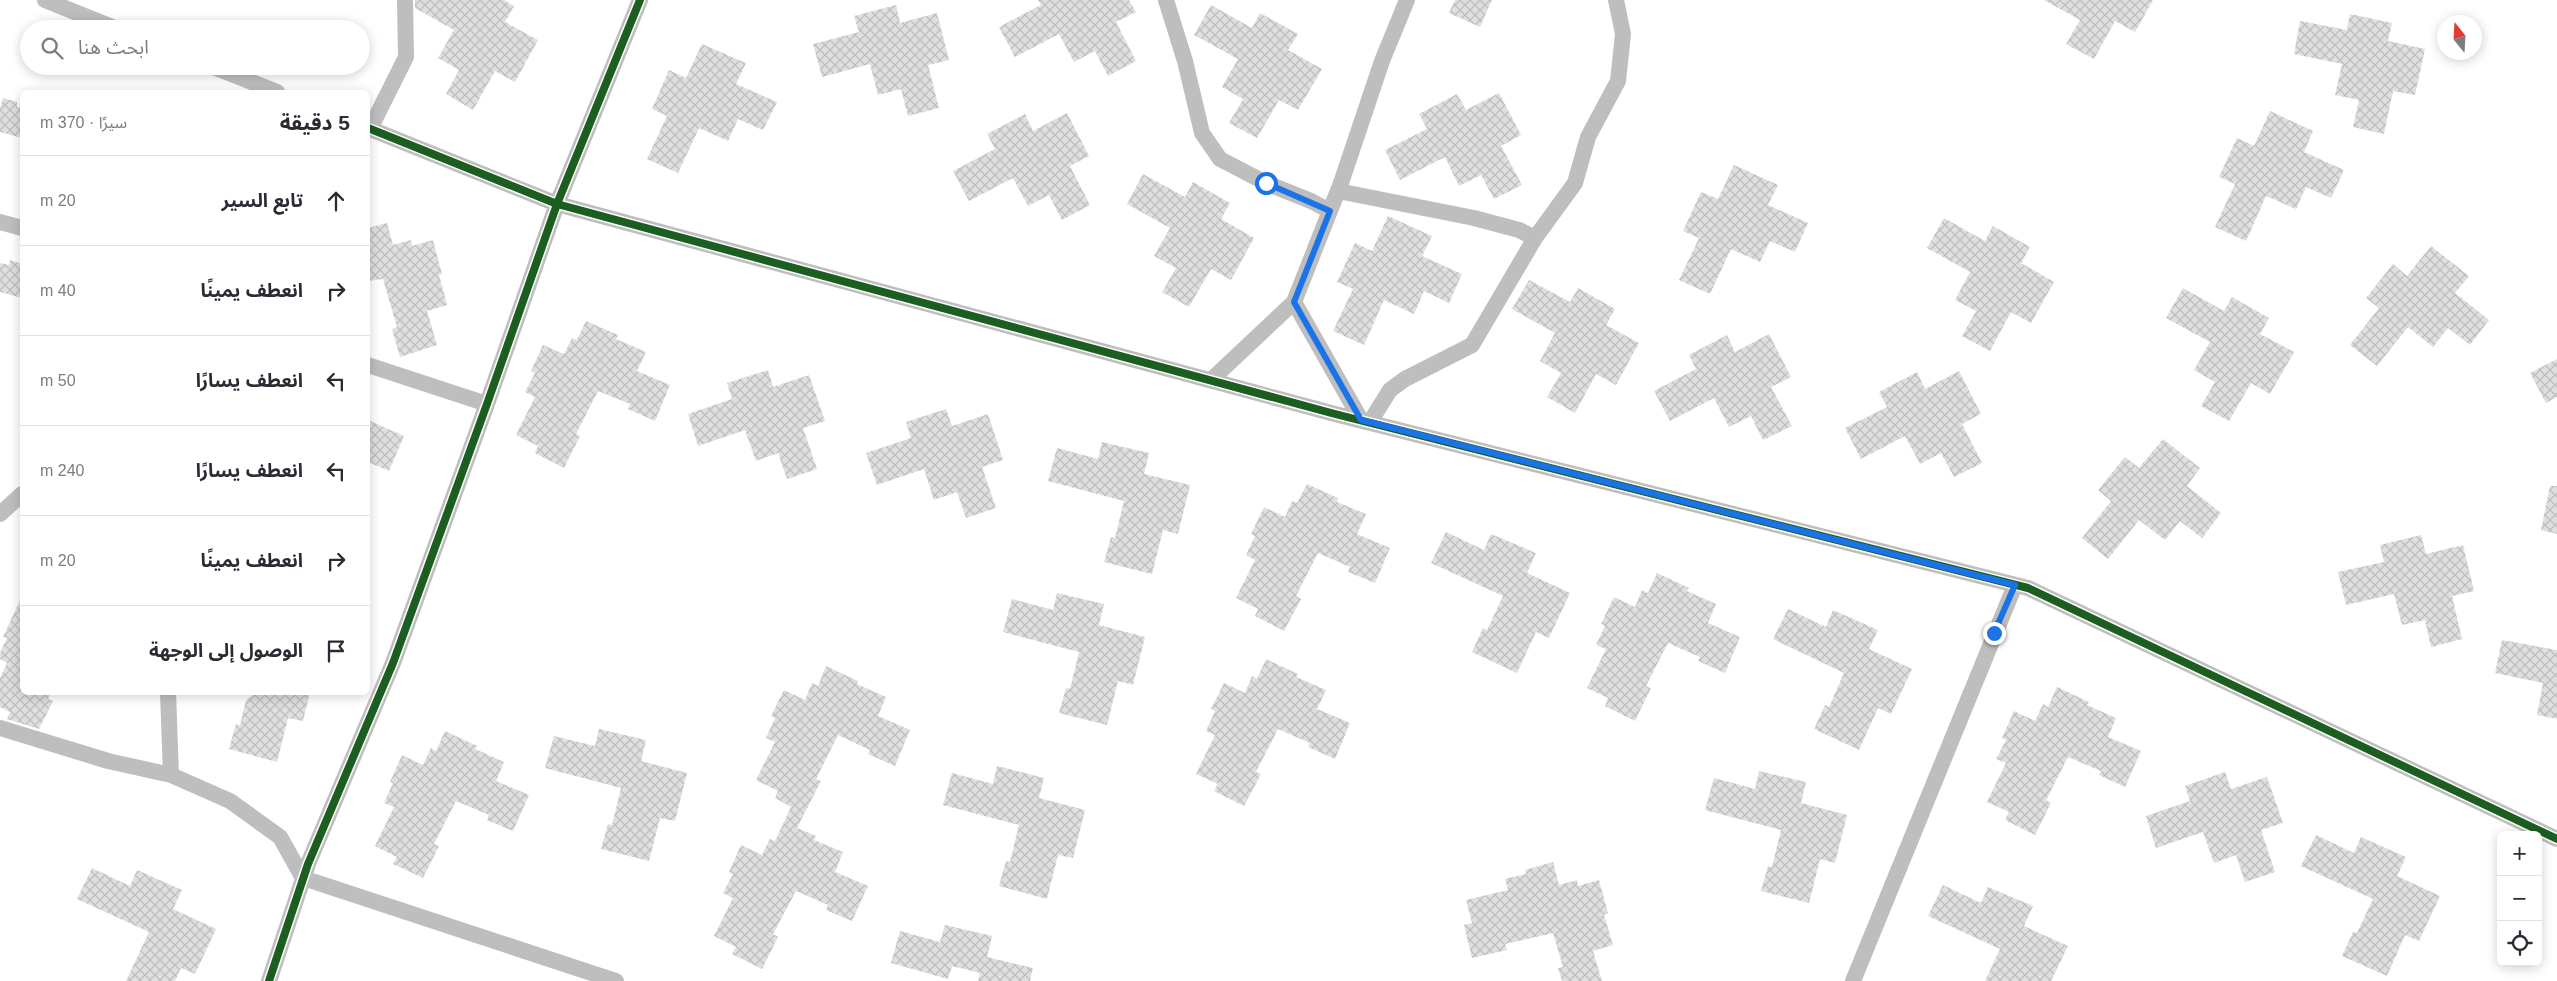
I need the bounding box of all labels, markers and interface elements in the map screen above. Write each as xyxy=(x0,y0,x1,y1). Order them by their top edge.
north arrow xyxy=(2437,15,2482,60)
search box xyxy=(20,20,370,75)
icon: search xyxy=(38,34,66,62)
text: ابحث هنا xyxy=(78,37,149,58)
text: 5 دقيقة xyxy=(280,111,350,134)
text: سيرًا · 370 m xyxy=(40,114,127,131)
route start xyxy=(1255,172,1278,195)
icon: ahead xyxy=(322,187,350,215)
text: تابع السير xyxy=(221,190,303,211)
text: 20 m xyxy=(40,192,76,209)
icon: right xyxy=(322,277,350,305)
text: انعطف يمينًا xyxy=(201,280,303,301)
text: 40 m xyxy=(40,282,76,299)
icon: left xyxy=(322,367,350,395)
text: انعطف يسارًا xyxy=(196,370,303,391)
text: 50 m xyxy=(40,372,76,389)
icon: left xyxy=(322,457,350,485)
text: انعطف يسارًا xyxy=(196,460,303,481)
text: 240 m xyxy=(40,462,84,479)
icon: right xyxy=(322,547,350,575)
text: انعطف يمينًا xyxy=(201,550,303,571)
text: 20 m xyxy=(40,552,76,569)
route end xyxy=(1983,622,2006,645)
icon: arrive xyxy=(322,637,350,665)
text: الوصول إلى الوجهة xyxy=(149,640,303,661)
map controls xyxy=(2497,831,2542,966)
button: + xyxy=(2497,831,2542,876)
button: − xyxy=(2497,876,2542,921)
button: locate xyxy=(2497,921,2542,966)

